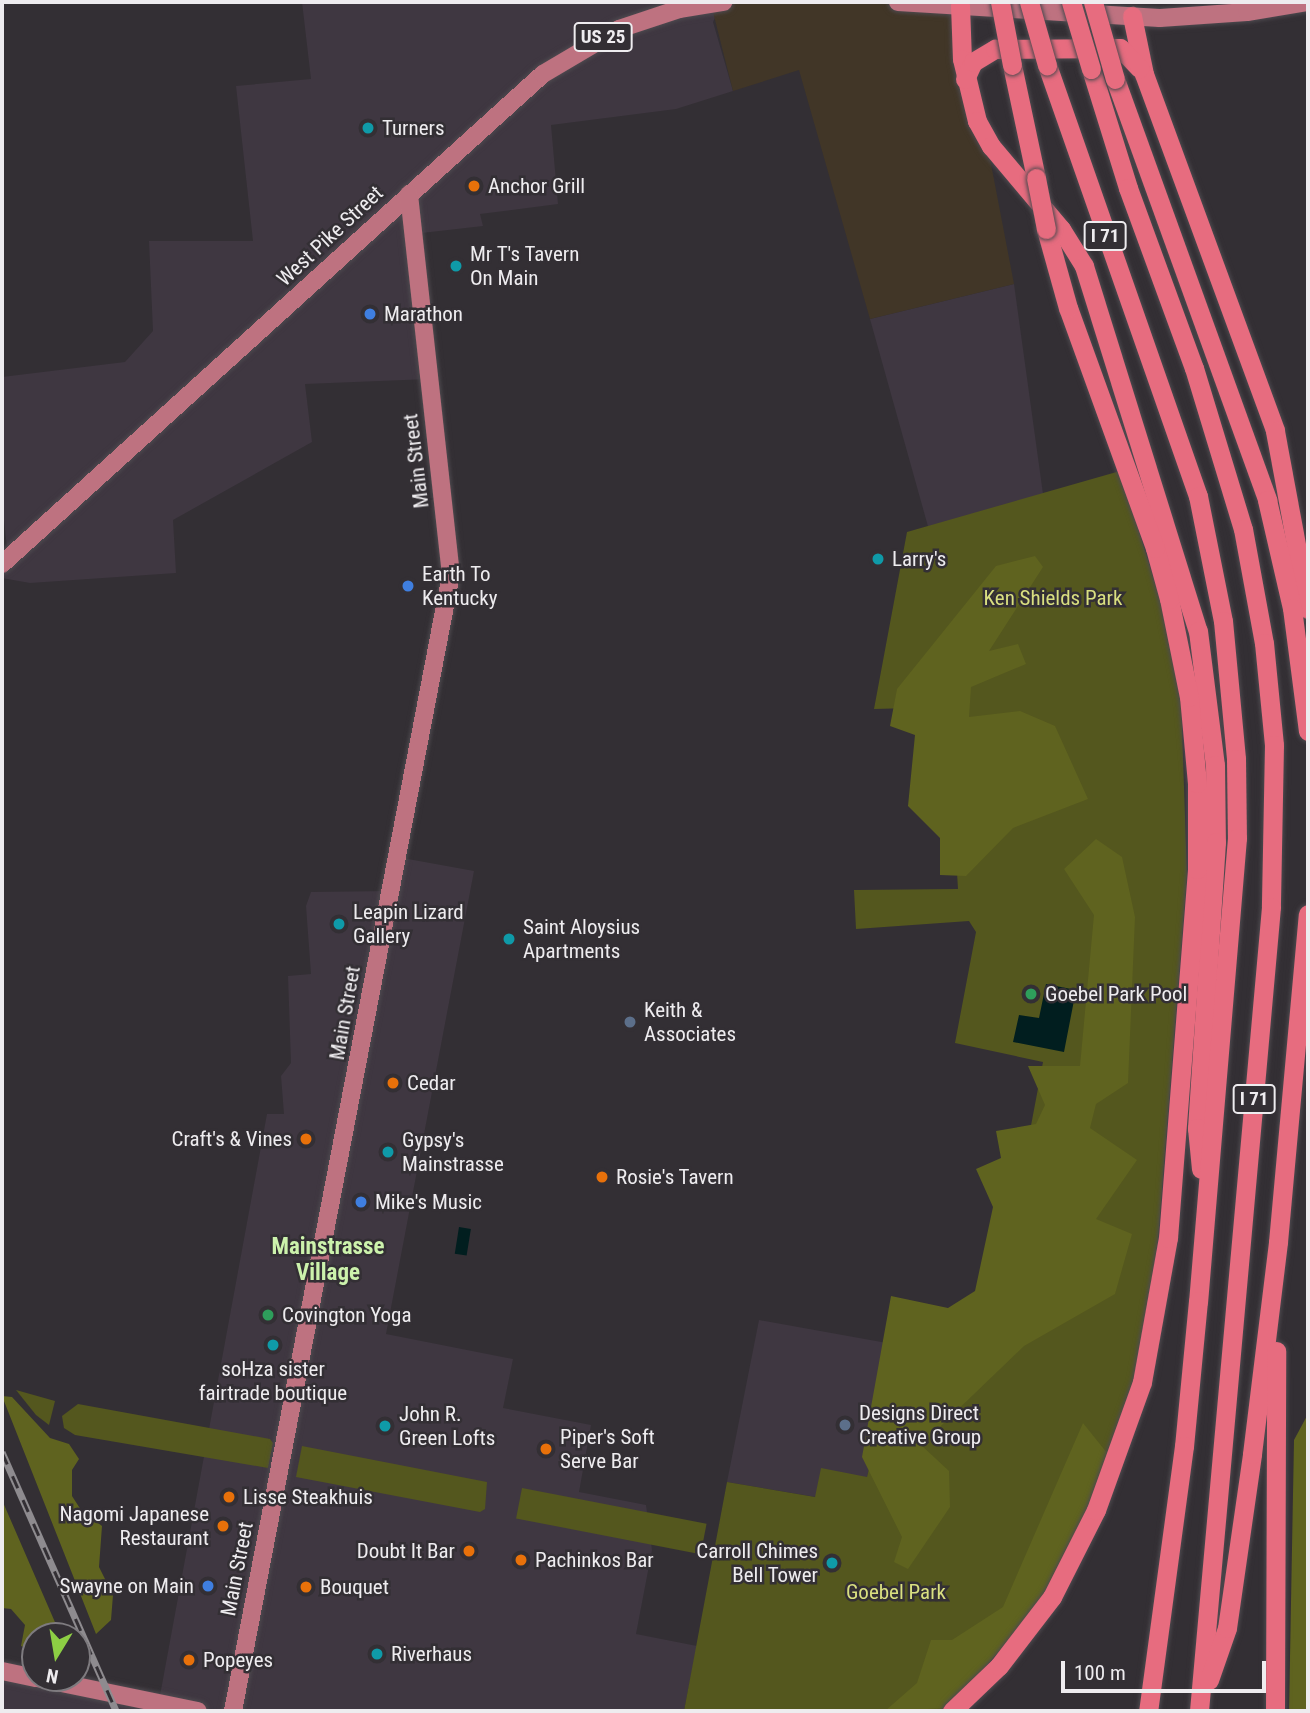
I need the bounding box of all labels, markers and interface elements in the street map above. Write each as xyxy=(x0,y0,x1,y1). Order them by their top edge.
road number: US 25 xyxy=(573,22,633,52)
place label: Turners xyxy=(382,115,444,141)
marker: Turners xyxy=(360,120,376,136)
place label: Anchor Grill xyxy=(488,173,585,199)
marker: Anchor Grill xyxy=(466,178,482,194)
street label: West Pike Street xyxy=(272,181,388,291)
road number: I 71 xyxy=(1082,220,1128,252)
place label: Mr T's Tavern On Main xyxy=(470,241,580,291)
marker: Mr T's Tavern On Main xyxy=(448,258,464,274)
place label: Marathon xyxy=(384,301,463,327)
marker: Marathon xyxy=(362,306,378,322)
street label: Main Street xyxy=(398,412,434,510)
place label: Larry's xyxy=(892,546,946,572)
marker: Larry's xyxy=(870,551,886,567)
place label: Earth To Kentucky xyxy=(422,561,497,611)
marker: Earth To Kentucky xyxy=(400,578,416,594)
park label: Ken Shields Park xyxy=(984,585,1122,611)
place label: Leapin Lizard Gallery xyxy=(353,899,464,949)
place label: Saint Aloysius Apartments xyxy=(523,914,640,964)
marker: Leapin Lizard Gallery xyxy=(331,916,347,932)
marker: Saint Aloysius Apartments xyxy=(501,931,517,947)
street label: Main Street xyxy=(324,964,366,1062)
place label: Goebel Park Pool xyxy=(1045,981,1187,1007)
marker: Goebel Park Pool xyxy=(1023,986,1039,1002)
place label: Keith & Associates xyxy=(644,997,736,1047)
marker: Keith & Associates xyxy=(622,1014,638,1030)
place label: Cedar xyxy=(407,1070,456,1096)
marker: Cedar xyxy=(385,1075,401,1091)
road number: I 71 xyxy=(1231,1084,1277,1114)
place label: Craft's & Vines xyxy=(172,1126,292,1152)
place label: Gypsy's Mainstrasse xyxy=(402,1127,504,1177)
marker: Craft's & Vines xyxy=(298,1131,314,1147)
marker: Gypsy's Mainstrasse xyxy=(380,1144,396,1160)
place label: Rosie's Tavern xyxy=(616,1164,734,1190)
marker: Rosie's Tavern xyxy=(594,1169,610,1185)
place label: Mike's Music xyxy=(375,1189,482,1215)
marker: Mike's Music xyxy=(353,1194,369,1210)
district label: Mainstrasse Village xyxy=(272,1233,384,1287)
place label: Covington Yoga xyxy=(282,1302,411,1328)
marker: Covington Yoga xyxy=(260,1307,276,1323)
marker: soHza sister fairtrade boutique xyxy=(265,1337,281,1353)
place label: soHza sister fairtrade boutique xyxy=(199,1356,347,1406)
place label: Designs Direct Creative Group xyxy=(859,1400,981,1450)
place label: John R. Green Lofts xyxy=(399,1401,495,1451)
marker: Designs Direct Creative Group xyxy=(837,1417,853,1433)
marker: John R. Green Lofts xyxy=(377,1418,393,1434)
place label: Piper's Soft Serve Bar xyxy=(560,1424,655,1474)
marker: Piper's Soft Serve Bar xyxy=(538,1441,554,1457)
place label: Lisse Steakhuis xyxy=(243,1484,373,1510)
marker: Lisse Steakhuis xyxy=(221,1489,237,1505)
place label: Nagomi Japanese Restaurant xyxy=(60,1501,209,1551)
marker: Nagomi Japanese Restaurant xyxy=(215,1518,231,1534)
street label: Main Street xyxy=(216,1520,258,1618)
place label: Doubt It Bar xyxy=(357,1538,455,1564)
place label: Carroll Chimes Bell Tower xyxy=(696,1538,818,1588)
marker: Doubt It Bar xyxy=(461,1543,477,1559)
place label: Pachinkos Bar xyxy=(535,1547,654,1573)
marker: Pachinkos Bar xyxy=(513,1552,529,1568)
marker: Carroll Chimes Bell Tower xyxy=(824,1555,840,1571)
place label: Swayne on Main xyxy=(60,1573,194,1599)
place label: Bouquet xyxy=(320,1574,389,1600)
marker: Swayne on Main xyxy=(200,1578,216,1594)
marker: Bouquet xyxy=(298,1579,314,1595)
park label: Goebel Park xyxy=(846,1579,946,1605)
north arrow xyxy=(21,1622,91,1692)
place label: Riverhaus xyxy=(391,1641,472,1667)
marker: Riverhaus xyxy=(369,1646,385,1662)
scale bar xyxy=(1065,1646,1270,1690)
place label: Popeyes xyxy=(203,1647,273,1673)
marker: Popeyes xyxy=(181,1652,197,1668)
text: 100 m xyxy=(1074,1661,1126,1685)
text: N xyxy=(44,1664,60,1689)

